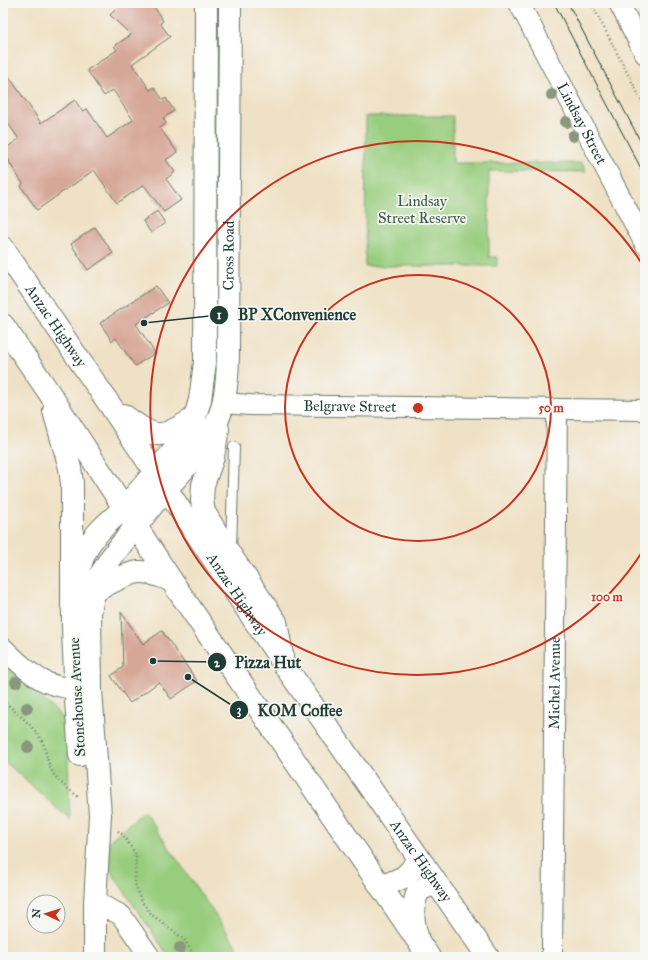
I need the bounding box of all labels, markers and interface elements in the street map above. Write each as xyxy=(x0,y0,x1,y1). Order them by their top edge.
street label: Lindsay Street xyxy=(553,79,611,168)
park label: Lindsay Street Reserve xyxy=(378,192,466,227)
street label: Cross Road xyxy=(219,220,238,290)
street label: Anzac Highway xyxy=(21,280,91,371)
callout: BP XConvenience xyxy=(209,301,364,329)
text: BP XConvenience xyxy=(238,305,357,324)
text: 1 xyxy=(217,308,222,322)
street label: Belgrave Street xyxy=(303,397,397,416)
centre of rings xyxy=(411,401,425,415)
text: 50 m xyxy=(538,401,565,415)
street label: Anzac Highway xyxy=(202,549,272,640)
text: 100 m xyxy=(591,590,624,604)
street label: Stonehouse Avenue xyxy=(65,637,89,757)
street label: Michel Avenue xyxy=(545,637,564,729)
callout: Pizza Hut xyxy=(207,648,309,676)
text: Pizza Hut xyxy=(235,653,302,672)
text: 2 xyxy=(214,656,221,670)
callout: KOM Coffee xyxy=(229,696,350,724)
text: KOM Coffee xyxy=(258,701,343,720)
text: 3 xyxy=(237,703,242,718)
street label: Anzac Highway xyxy=(386,816,457,906)
north arrow xyxy=(26,894,66,934)
text: N xyxy=(30,908,43,918)

